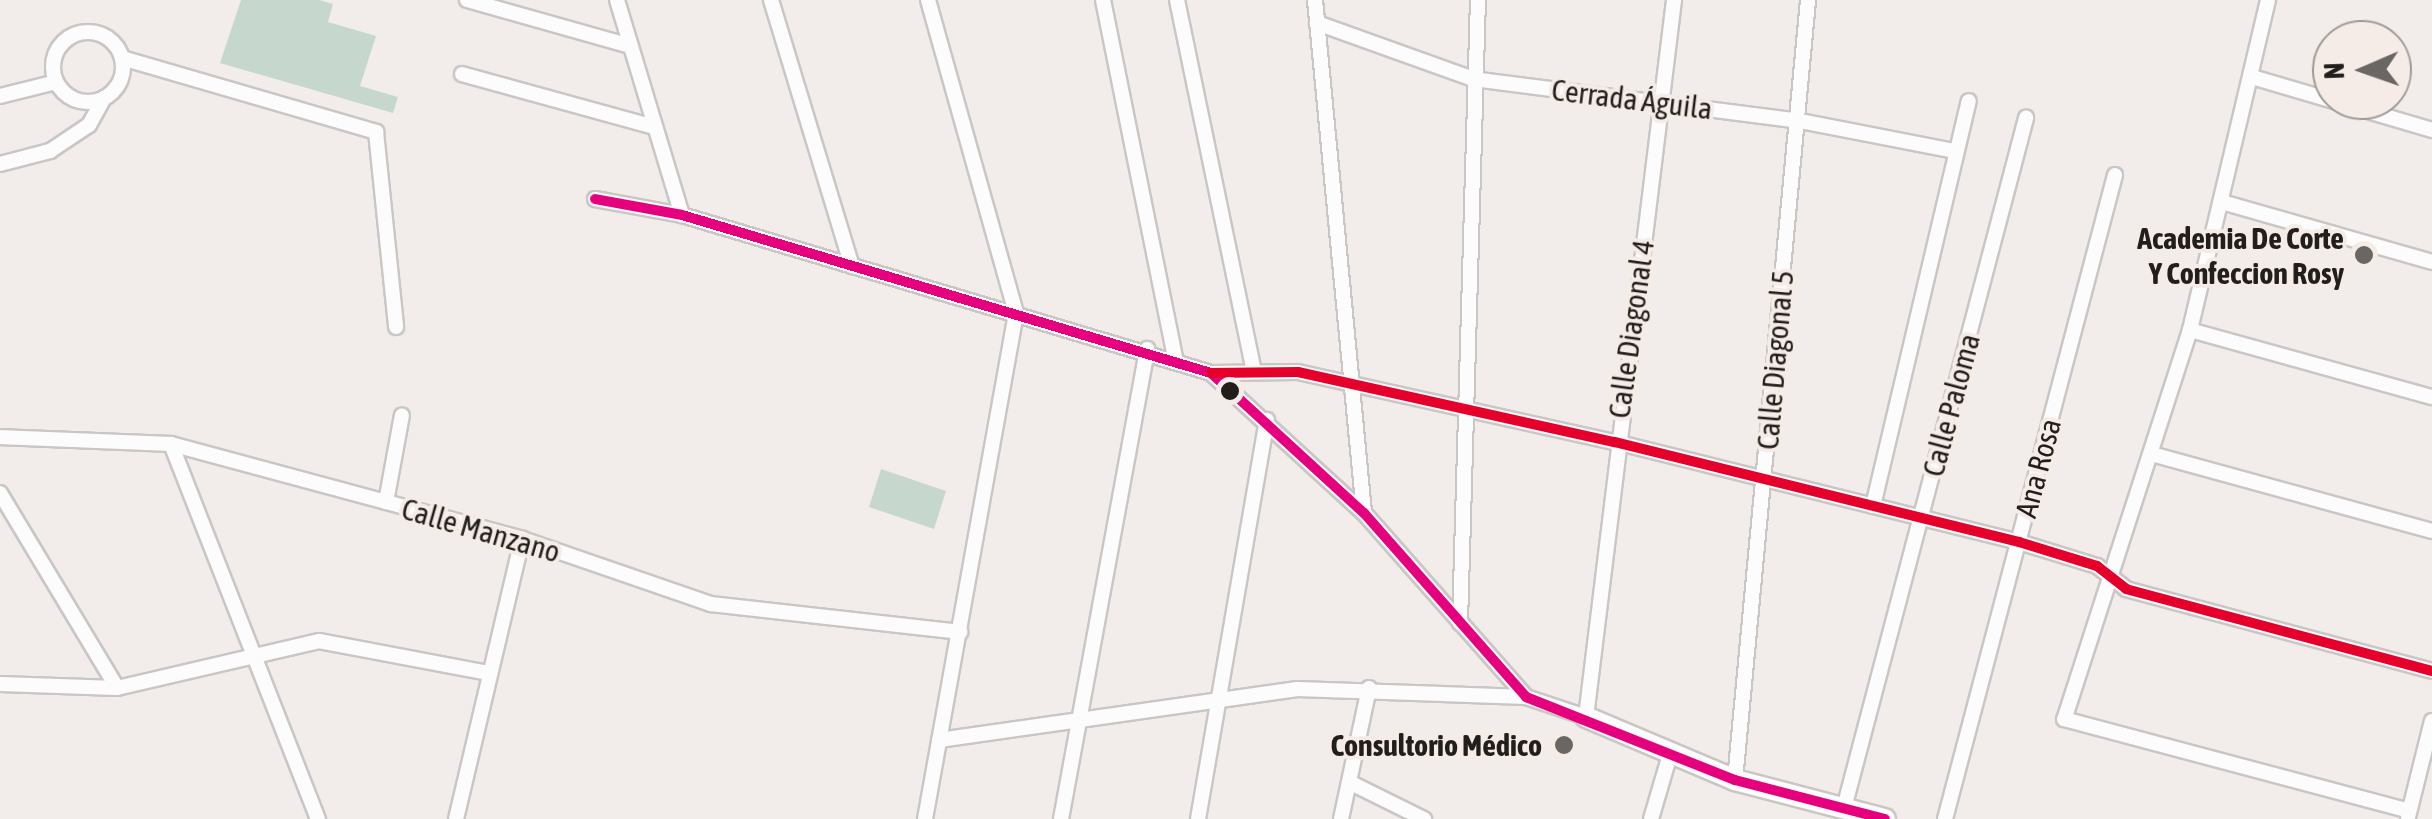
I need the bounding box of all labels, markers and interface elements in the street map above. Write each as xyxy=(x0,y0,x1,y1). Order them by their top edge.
north arrow xyxy=(2312,20,2412,120)
text: N xyxy=(2318,62,2350,80)
street label: Cerrada Águila xyxy=(1550,71,1714,127)
place label: Academia De Corte Y Confeccion Rosy xyxy=(2137,220,2344,290)
street label: Calle Diagonal 4 xyxy=(1601,238,1661,420)
marker: Academia De Corte Y Confeccion Rosy xyxy=(2353,244,2375,266)
street label: Calle Diagonal 5 xyxy=(1749,269,1801,451)
street label: Calle Paloma xyxy=(1915,330,1987,480)
unlabelled marker xyxy=(1220,381,1240,401)
street label: Ana Rosa xyxy=(2008,415,2068,521)
street label: Calle Manzano xyxy=(398,490,564,570)
place label: Consultorio Médico xyxy=(1331,727,1542,763)
marker: Consultorio Médico xyxy=(1551,732,1577,758)

